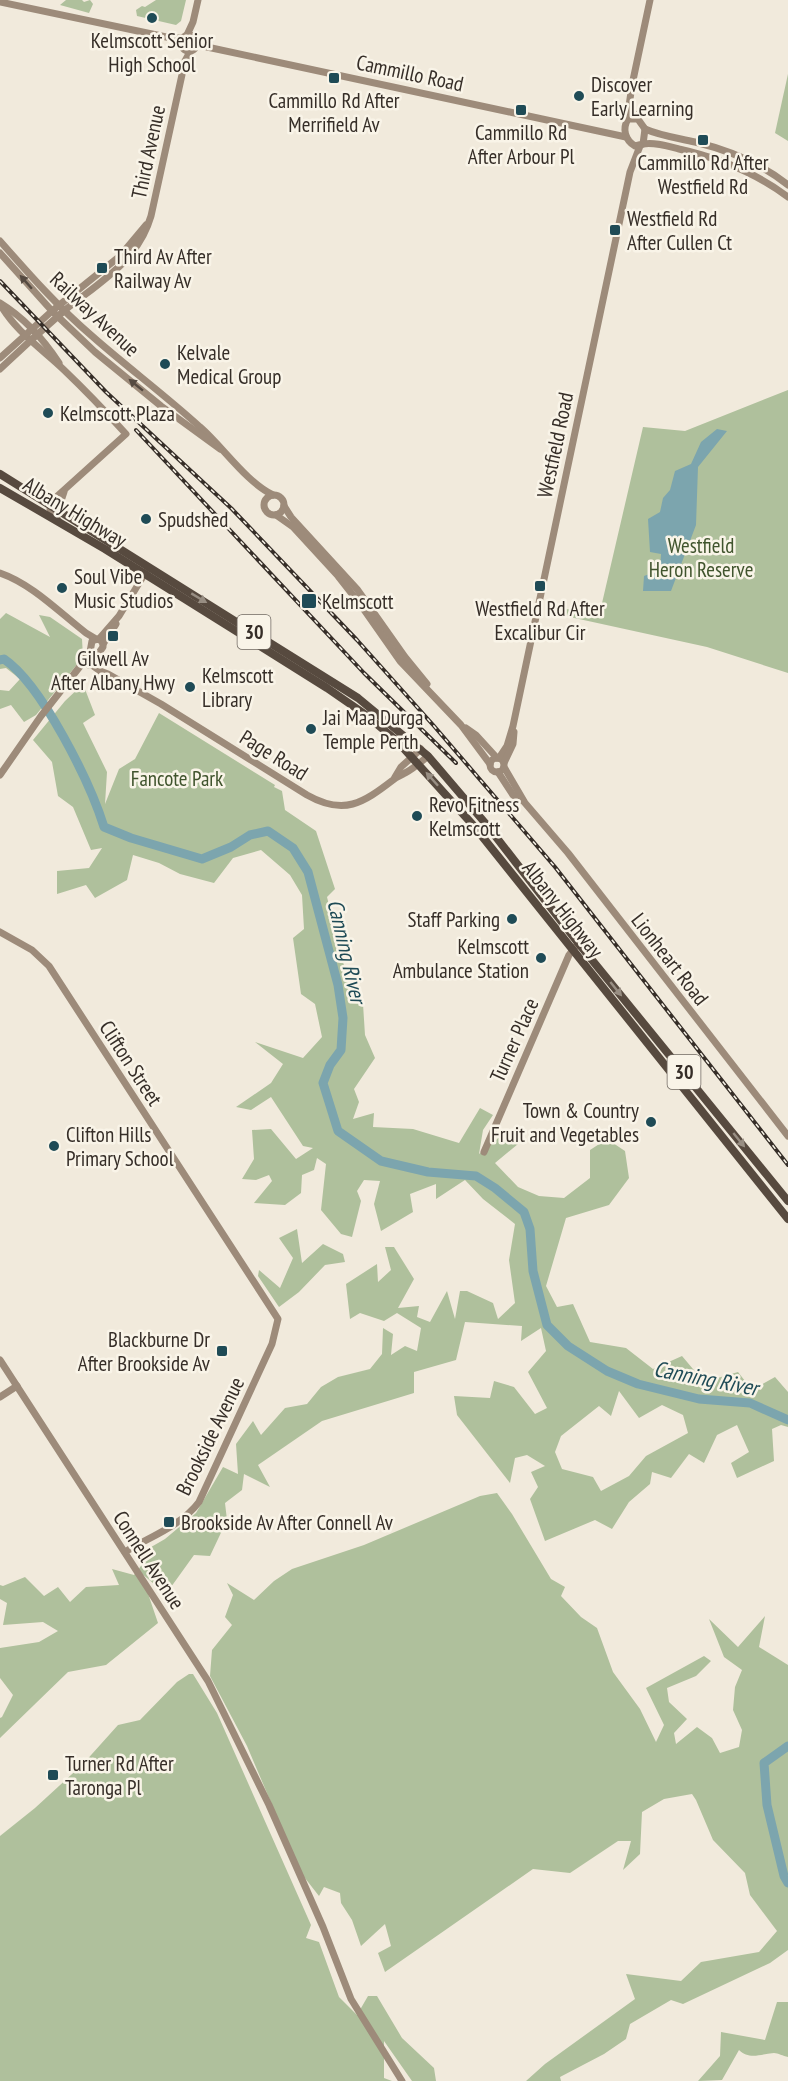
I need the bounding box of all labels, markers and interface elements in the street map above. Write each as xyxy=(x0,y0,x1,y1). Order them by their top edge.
marker: Kelmscott Senior High School xyxy=(145,11,159,25)
place label: Kelmscott Senior High School xyxy=(91,27,213,78)
street label: Cammillo Road xyxy=(354,48,466,98)
marker: Cammillo Rd After Merrifield Av xyxy=(327,71,341,85)
place label: Discover Early Learning xyxy=(591,71,693,122)
place label: Cammillo Rd After Merrifield Av xyxy=(268,87,400,138)
marker: Discover Early Learning xyxy=(572,89,586,103)
street label: Third Avenue xyxy=(125,103,171,201)
marker: Cammillo Rd After Arbour Pl xyxy=(514,103,528,117)
place label: Cammillo Rd After Arbour Pl xyxy=(468,119,574,170)
marker: Cammillo Rd After Westfield Rd xyxy=(696,133,710,147)
place label: Cammillo Rd After Westfield Rd xyxy=(637,149,769,200)
place label: Westfield Rd After Cullen Ct xyxy=(627,205,732,256)
marker: Westfield Rd After Cullen Ct xyxy=(608,223,622,237)
place label: Third Av After Railway Av xyxy=(114,243,212,294)
marker: Third Av After Railway Av xyxy=(95,261,109,275)
street label: Railway Avenue xyxy=(44,266,146,362)
one-way arrow xyxy=(20,275,33,290)
place label: Kelvale Medical Group xyxy=(177,339,281,390)
marker: Kelvale Medical Group xyxy=(158,357,172,371)
one-way arrow xyxy=(128,379,143,391)
street label: Westfield Road xyxy=(531,390,579,500)
place label: Kelmscott Plaza xyxy=(60,400,175,427)
marker: Kelmscott Plaza xyxy=(41,406,55,420)
street label: Albany Highway xyxy=(18,471,132,554)
place label: Spudshed xyxy=(158,506,228,533)
marker: Spudshed xyxy=(139,512,153,526)
park label: Westfield Heron Reserve xyxy=(649,532,753,583)
place label: Soul Vibe Music Studios xyxy=(74,563,173,614)
marker: Westfield Rd After Excalibur Cir xyxy=(533,579,547,593)
marker: Soul Vibe Music Studios xyxy=(55,581,69,595)
place label: Kelmscott xyxy=(322,588,394,615)
marker: Kelmscott xyxy=(300,592,318,610)
one-way arrow xyxy=(191,593,207,604)
place label: Westfield Rd After Excalibur Cir xyxy=(475,595,605,646)
road number: 30 xyxy=(238,615,270,649)
marker: Gilwell Av After Albany Hwy xyxy=(106,629,120,643)
place label: Gilwell Av After Albany Hwy xyxy=(51,645,175,696)
place label: Kelmscott Library xyxy=(202,662,274,713)
marker: Kelmscott Library xyxy=(183,680,197,694)
place label: Jai Maa Durga Temple Perth xyxy=(322,704,423,755)
marker: Jai Maa Durga Temple Perth xyxy=(304,722,318,736)
street label: Page Road xyxy=(235,724,313,786)
park label: Fancote Park xyxy=(131,765,223,792)
one-way arrow xyxy=(425,771,439,786)
place label: Revo Fitness Kelmscott xyxy=(429,791,519,842)
marker: Revo Fitness Kelmscott xyxy=(410,809,424,823)
street label: Albany Highway xyxy=(517,855,609,963)
water label: Canning River xyxy=(321,896,373,1008)
place label: Staff Parking xyxy=(408,906,500,933)
street label: Lionheart Road xyxy=(625,907,715,1011)
marker: Staff Parking xyxy=(505,912,519,926)
place label: Kelmscott Ambulance Station xyxy=(393,933,529,984)
marker: Kelmscott Ambulance Station xyxy=(534,951,548,965)
one-way arrow xyxy=(609,981,622,996)
street label: Turner Place xyxy=(484,994,544,1086)
street label: Clifton Street xyxy=(94,1015,169,1111)
road number: 30 xyxy=(668,1055,700,1089)
place label: Town & Country Fruit and Vegetables xyxy=(491,1097,639,1148)
marker: Town & Country Fruit and Vegetables xyxy=(644,1115,658,1129)
place label: Clifton Hills Primary School xyxy=(66,1121,174,1172)
one-way arrow xyxy=(732,1132,745,1148)
marker: Clifton Hills Primary School xyxy=(47,1139,61,1153)
place label: Blackburne Dr After Brookside Av xyxy=(78,1326,211,1377)
marker: Blackburne Dr After Brookside Av xyxy=(215,1344,229,1358)
water label: Canning River xyxy=(652,1354,763,1402)
street label: Brookside Avenue xyxy=(170,1372,250,1500)
street label: Connell Avenue xyxy=(107,1506,191,1614)
place label: Brookside Av After Connell Av xyxy=(181,1509,394,1536)
marker: Brookside Av After Connell Av xyxy=(162,1515,176,1529)
place label: Turner Rd After Taronga Pl xyxy=(65,1750,174,1801)
marker: Turner Rd After Taronga Pl xyxy=(46,1768,60,1782)

